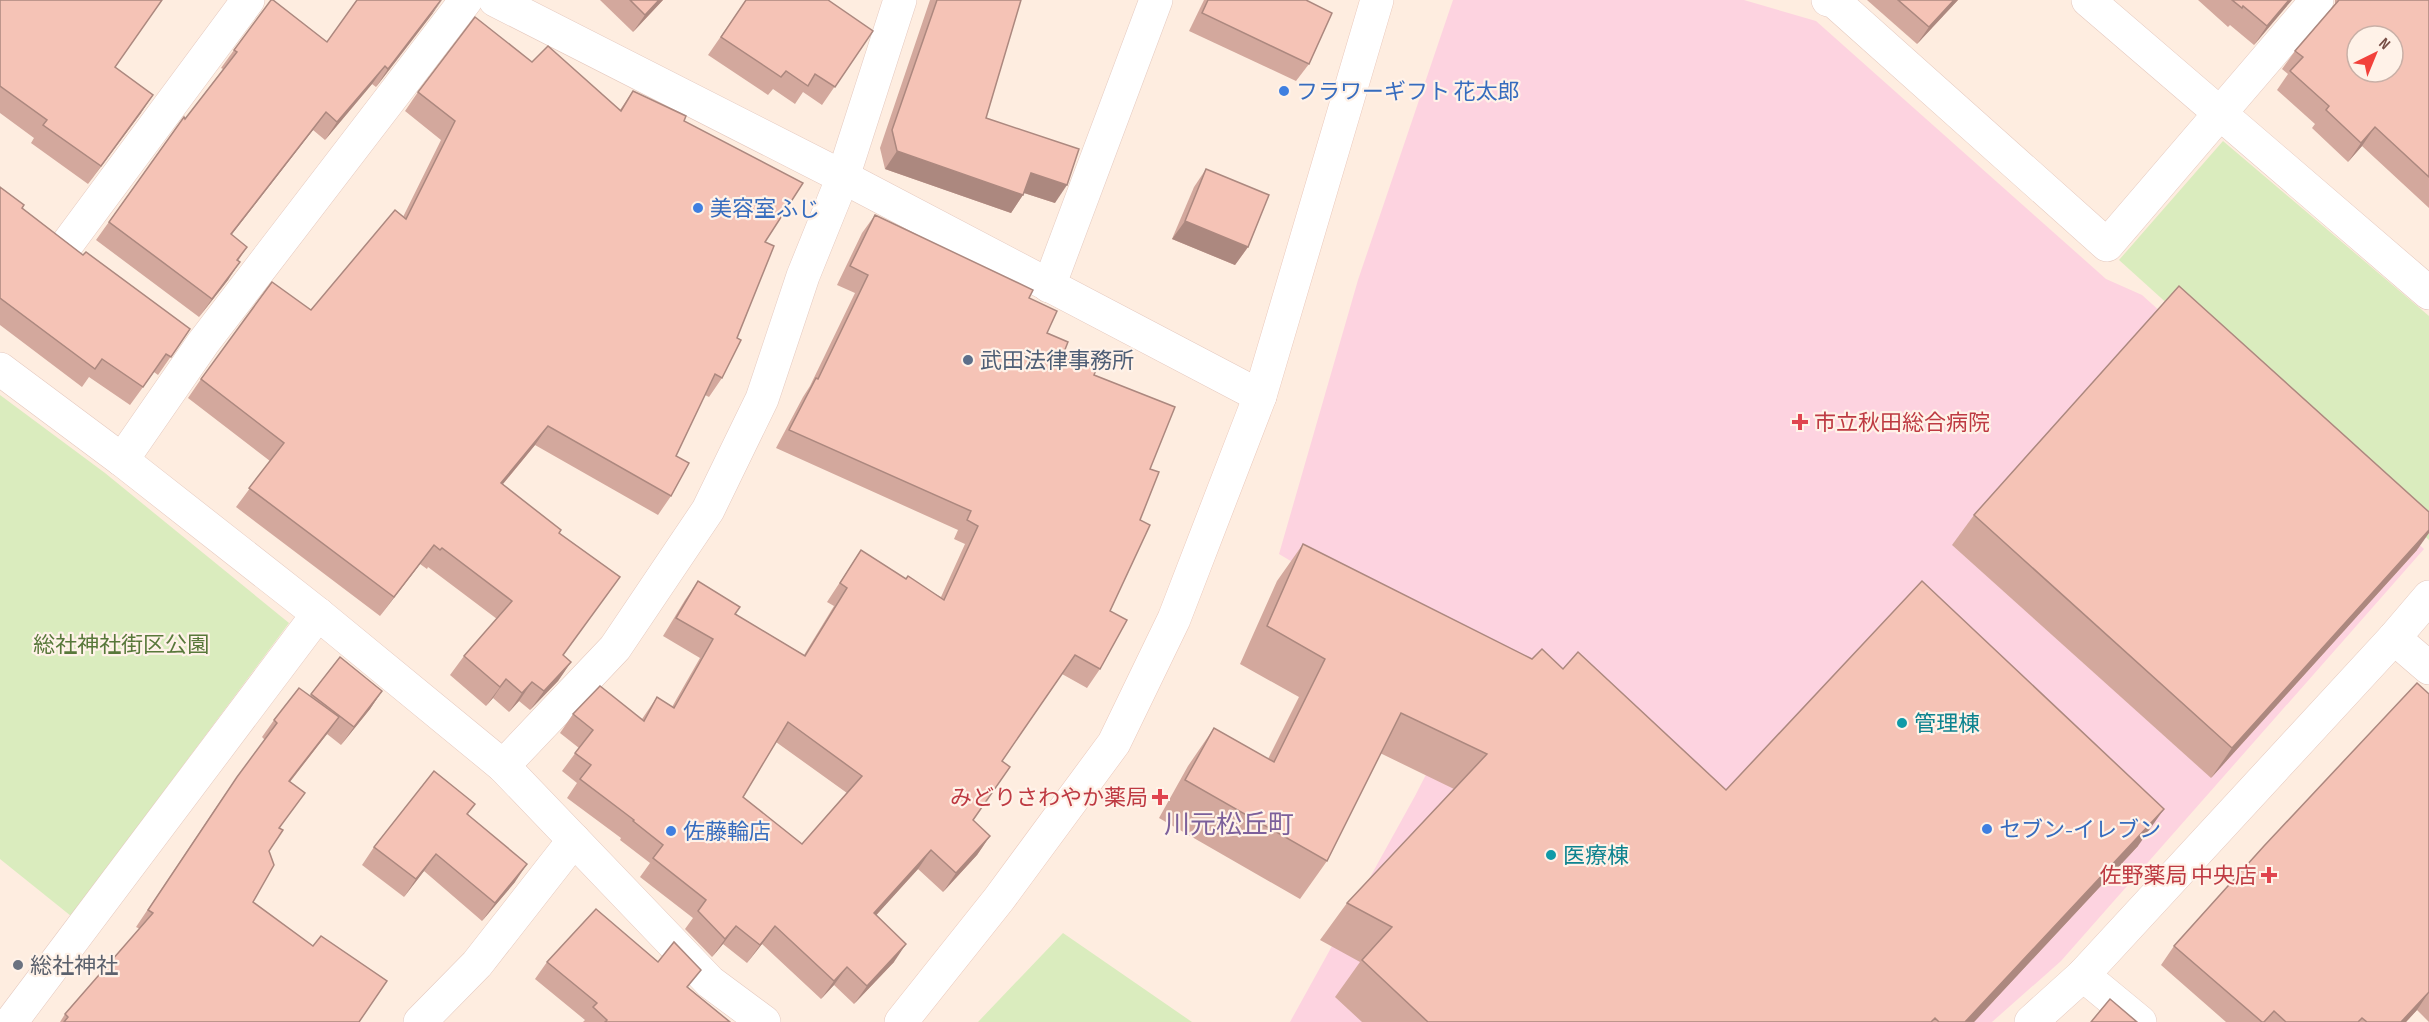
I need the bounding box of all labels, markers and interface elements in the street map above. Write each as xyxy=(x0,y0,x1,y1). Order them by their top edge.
north arrow xyxy=(2345,24,2405,84)
text: N xyxy=(2375,34,2394,54)
place label: フラワーギフト 花太郎 xyxy=(1296,79,1520,106)
marker: フラワーギフト 花太郎 xyxy=(1277,84,1291,98)
place label: 美容室ふじ xyxy=(710,196,820,223)
marker: 美容室ふじ xyxy=(691,201,705,215)
place label: 武田法律事務所 xyxy=(980,348,1134,375)
marker: 武田法律事務所 xyxy=(961,353,975,367)
place label: 市立秋田総合病院 xyxy=(1814,410,1990,437)
marker: 市立秋田総合病院 xyxy=(1791,413,1809,431)
park label: 総社神社街区公園 xyxy=(33,632,209,659)
place label: 管理棟 xyxy=(1914,711,1980,738)
marker: 管理棟 xyxy=(1895,716,1909,730)
place label: みどりさわやか薬局 xyxy=(950,785,1148,812)
marker: みどりさわやか薬局 xyxy=(1153,790,1167,804)
district label: 川元松丘町 xyxy=(1164,810,1294,841)
place label: セブン-イレブン xyxy=(1999,817,2161,844)
place label: 佐藤輪店 xyxy=(683,819,771,846)
marker: セブン-イレブン xyxy=(1980,822,1994,836)
marker: 佐藤輪店 xyxy=(664,824,678,838)
place label: 医療棟 xyxy=(1563,843,1629,870)
marker: 医療棟 xyxy=(1544,848,1558,862)
place label: 佐野薬局 中央店 xyxy=(2100,863,2257,890)
marker: 佐野薬局 中央店 xyxy=(2262,868,2276,882)
place label: 総社神社 xyxy=(30,953,118,980)
marker: 総社神社 xyxy=(11,958,25,972)

